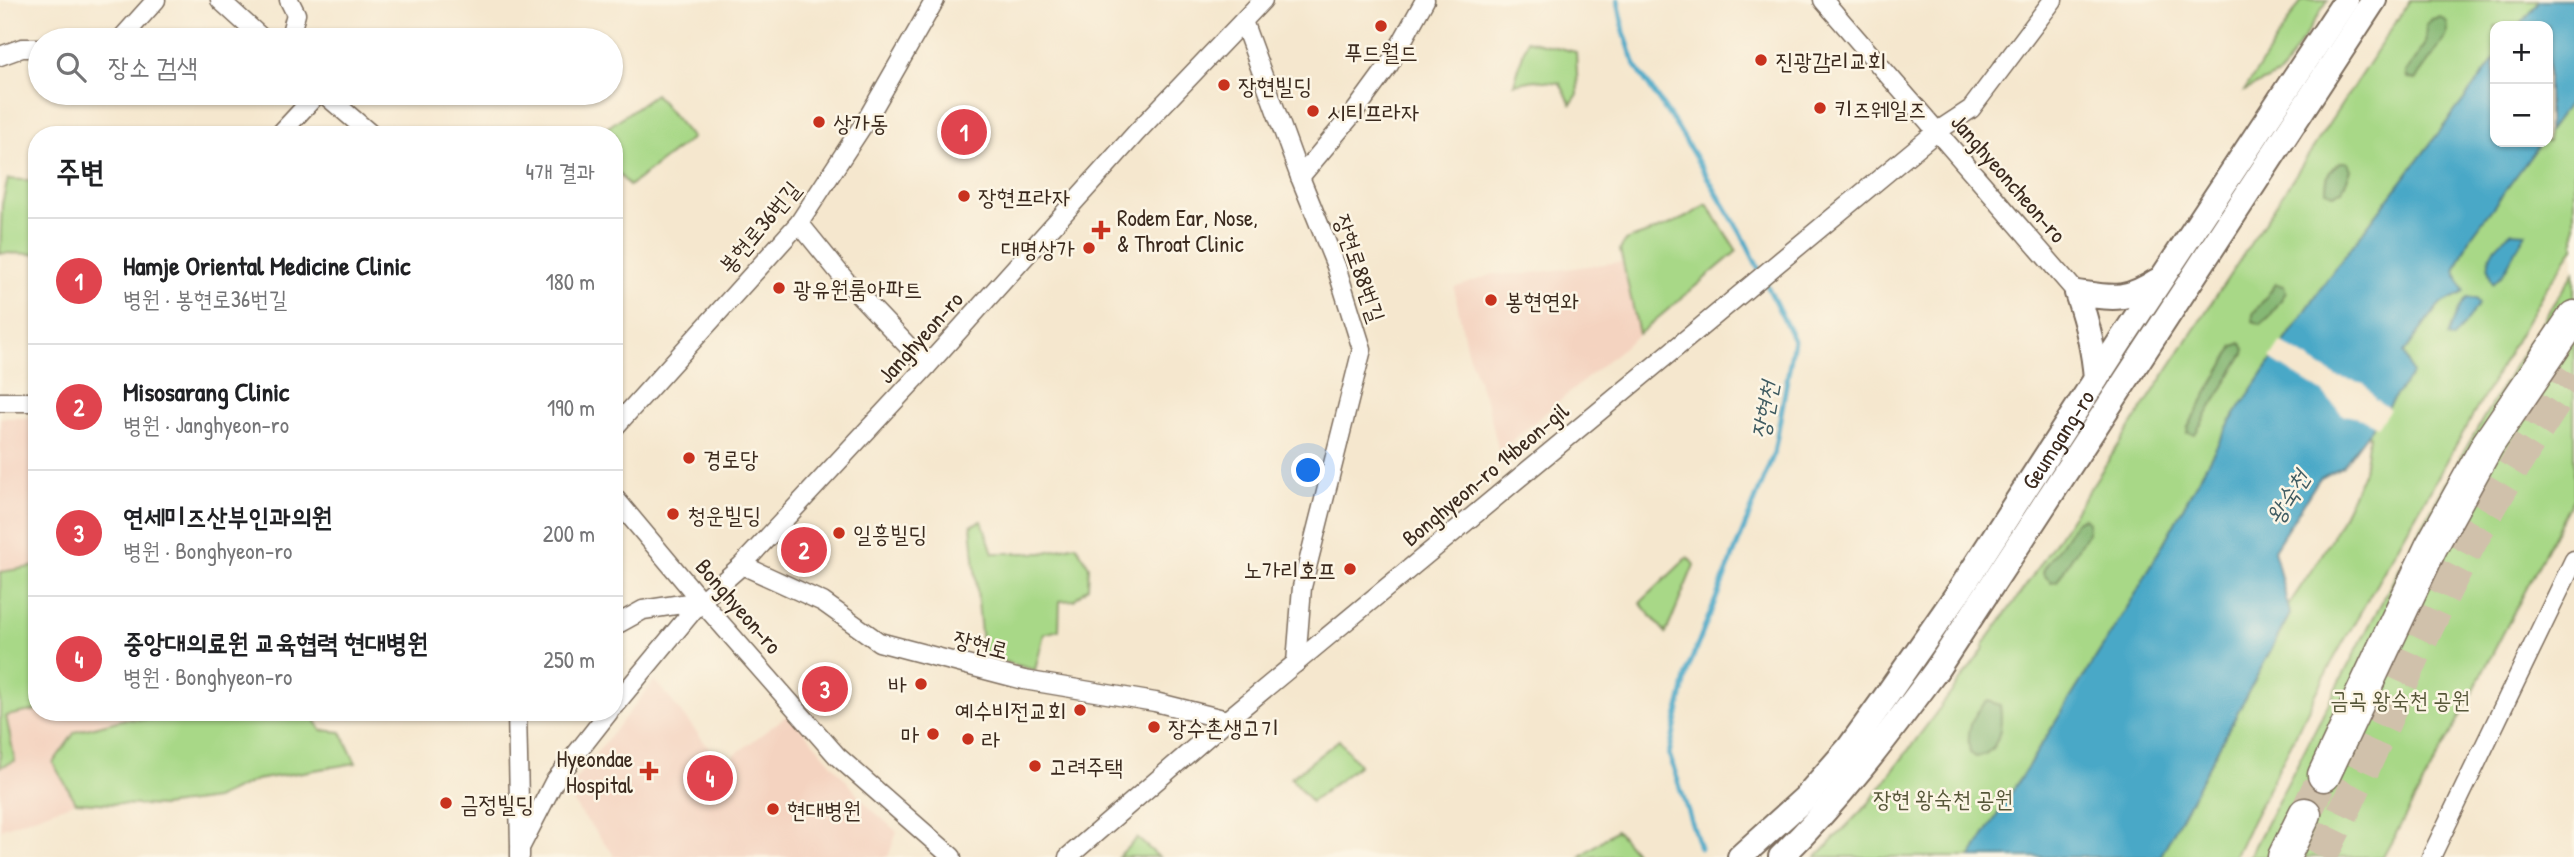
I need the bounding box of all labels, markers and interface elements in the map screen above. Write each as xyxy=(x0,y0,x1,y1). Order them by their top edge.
marker: 푸드월드 xyxy=(1373,18,1389,34)
map controls xyxy=(2490,21,2553,147)
button: + xyxy=(2490,21,2553,84)
search box xyxy=(28,28,623,105)
place label: 푸드월드 xyxy=(1344,36,1418,67)
place label: 진광감리교회 xyxy=(1775,45,1886,76)
icon: search xyxy=(52,48,90,86)
text: 장소 검색 xyxy=(108,49,198,84)
marker: 진광감리교회 xyxy=(1753,52,1769,68)
place label: 장현빌딩 xyxy=(1238,70,1312,101)
marker: 장현빌딩 xyxy=(1216,77,1232,93)
button: − xyxy=(2490,84,2553,147)
place label: 키즈웨일즈 xyxy=(1834,93,1927,124)
place label: 시티프라자 xyxy=(1327,96,1420,127)
marker: 키즈웨일즈 xyxy=(1812,100,1828,116)
marker: 시티프라자 xyxy=(1305,103,1321,119)
pin: 1 xyxy=(941,106,987,158)
place label: 상가동 xyxy=(833,107,889,138)
street label: Janghyeoncheon-ro xyxy=(1944,107,2074,249)
marker: 상가동 xyxy=(811,114,827,130)
text: 주변 xyxy=(56,151,104,191)
text: 4개 결과 xyxy=(526,156,595,187)
street label: 봉현로36번길 xyxy=(711,174,807,280)
place label: 장현프라자 xyxy=(978,181,1071,212)
marker: 장현프라자 xyxy=(956,188,972,204)
place label: Rodem Ear, Nose, & Throat Clinic xyxy=(1117,202,1258,259)
street label: 장현로88번길 xyxy=(1327,210,1393,326)
marker: Rodem Ear, Nose, & Throat Clinic xyxy=(1091,220,1111,240)
place label: 대명상가 xyxy=(1001,233,1075,264)
marker: 대명상가 xyxy=(1081,240,1097,256)
text: Hamje Oriental Medicine Clinic xyxy=(123,248,410,283)
text: 1 xyxy=(75,266,83,297)
text: 180 m xyxy=(545,266,595,297)
place label: 광유원룸아파트 xyxy=(793,273,923,304)
marker: 광유원룸아파트 xyxy=(771,280,787,296)
text: 병원 · 봉현로36번길 xyxy=(123,283,287,314)
street label: Janghyeon-ro xyxy=(870,284,970,390)
place label: 봉현연와 xyxy=(1505,285,1579,316)
marker: 봉현연와 xyxy=(1483,292,1499,308)
text: Misosarang Clinic xyxy=(123,374,289,409)
water label: 장현천 xyxy=(1743,376,1785,441)
street label: Geumgang-ro xyxy=(2014,383,2101,495)
text: 2 xyxy=(74,392,84,423)
text: 190 m xyxy=(547,392,595,423)
street label: Bonghyeon-ro 14beon-gil xyxy=(1395,395,1576,553)
text: 병원 · Janghyeon-ro xyxy=(123,409,289,440)
place label: 경로당 xyxy=(703,443,759,474)
marker: 경로당 xyxy=(681,450,697,466)
your location xyxy=(1291,453,1325,487)
water label: 왕숙천 xyxy=(2258,462,2317,530)
text: 연세미즈산부인과의원 xyxy=(123,499,332,534)
place label: 청운빌딩 xyxy=(687,499,761,530)
marker: 청운빌딩 xyxy=(665,506,681,522)
text: 3 xyxy=(74,518,84,549)
text: 200 m xyxy=(543,518,595,549)
place label: 일흥빌딩 xyxy=(853,518,927,549)
pin: 2 xyxy=(781,524,827,576)
marker: 일흥빌딩 xyxy=(831,525,847,541)
text: 병원 · Bonghyeon-ro xyxy=(123,535,292,566)
street label: Bonghyeon-ro xyxy=(689,552,789,660)
place label: 노가리호프 xyxy=(1243,554,1336,585)
marker: 노가리호프 xyxy=(1342,561,1358,577)
street label: 장현로 xyxy=(950,622,1012,666)
text: 중앙대의료원 교육협력 현대병원 xyxy=(123,625,428,660)
text: 4 xyxy=(75,644,83,675)
text: 250 m xyxy=(543,644,595,675)
text: 병원 · Bonghyeon-ro xyxy=(123,661,292,692)
pin: 3 xyxy=(802,663,848,715)
place label: 바 xyxy=(888,669,907,700)
marker: 바 xyxy=(913,676,929,692)
park label: 금곡 왕숙천 공원 xyxy=(2330,684,2470,715)
place label: 예수비전교회 xyxy=(955,695,1066,726)
marker: 예수비전교회 xyxy=(1072,702,1088,718)
place label: 장수촌생고기 xyxy=(1168,712,1279,743)
place label: 마 xyxy=(900,719,919,750)
marker: 장수촌생고기 xyxy=(1146,719,1162,735)
place label: 라 xyxy=(982,724,1001,755)
marker: 마 xyxy=(925,726,941,742)
marker: 라 xyxy=(960,731,976,747)
place label: Hyeondae Hospital xyxy=(557,743,634,800)
place label: 고려주택 xyxy=(1049,751,1123,782)
pin: 4 xyxy=(687,752,733,804)
marker: 고려주택 xyxy=(1027,758,1043,774)
marker: Hyeondae Hospital xyxy=(639,761,659,781)
park label: 장현 왕숙천 공원 xyxy=(1873,783,2013,814)
place label: 금정빌딩 xyxy=(460,788,534,819)
place label: 현대병원 xyxy=(787,794,861,825)
marker: 금정빌딩 xyxy=(438,795,454,811)
marker: 현대병원 xyxy=(765,801,781,817)

